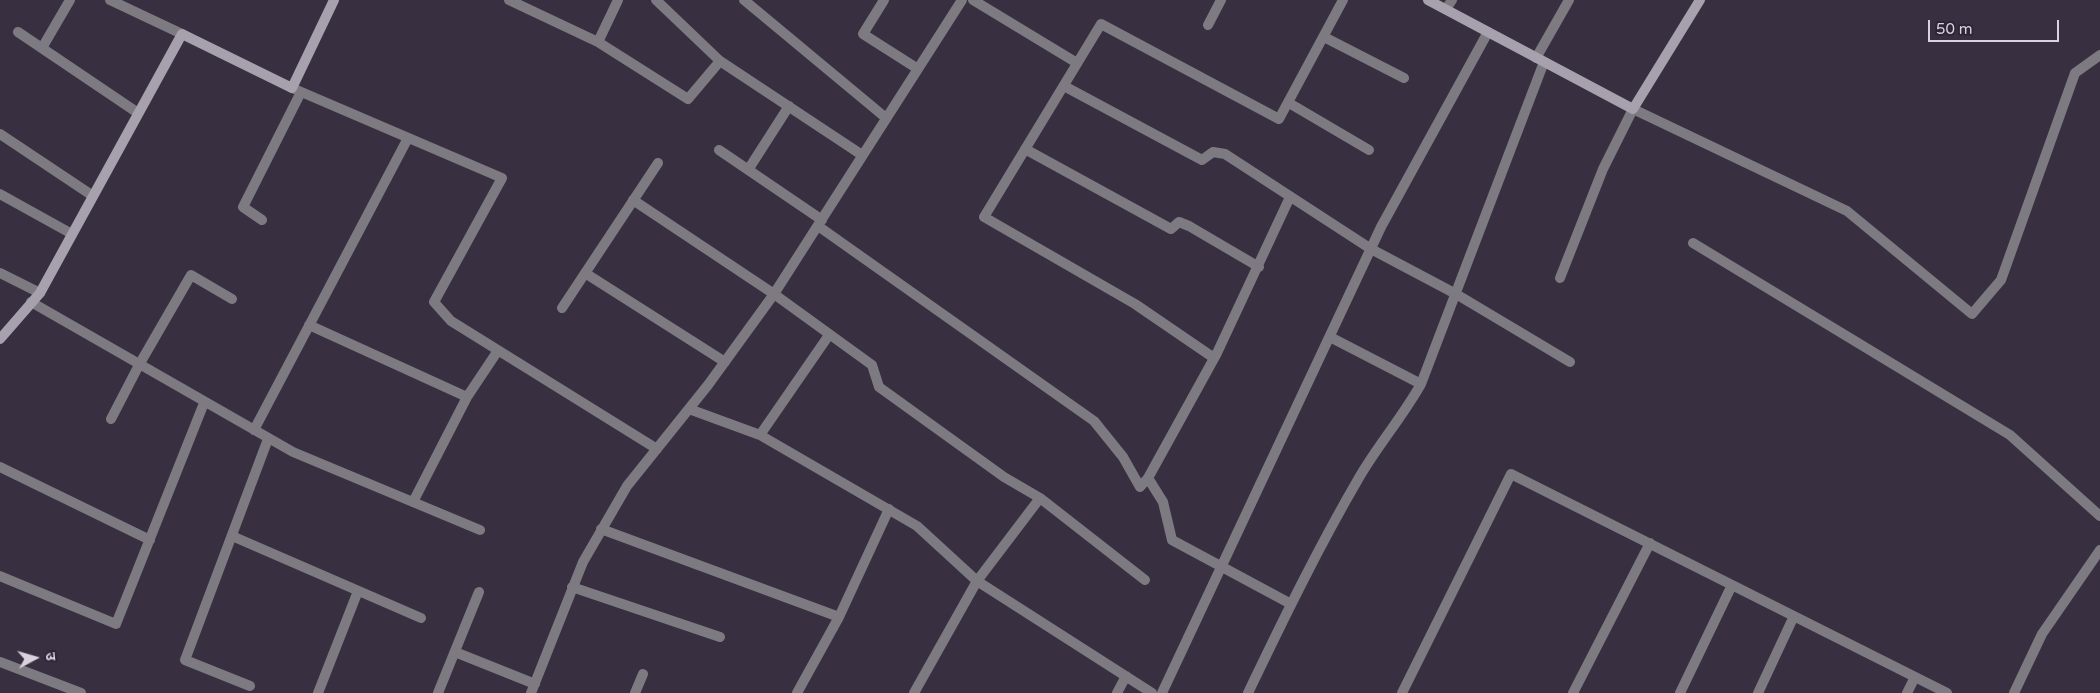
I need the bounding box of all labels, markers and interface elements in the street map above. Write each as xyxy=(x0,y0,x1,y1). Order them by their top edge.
scale bar xyxy=(1930,10,2061,42)
text: 50 m xyxy=(1936,20,1973,38)
north arrow xyxy=(10,633,60,683)
text: उ xyxy=(42,651,59,661)

